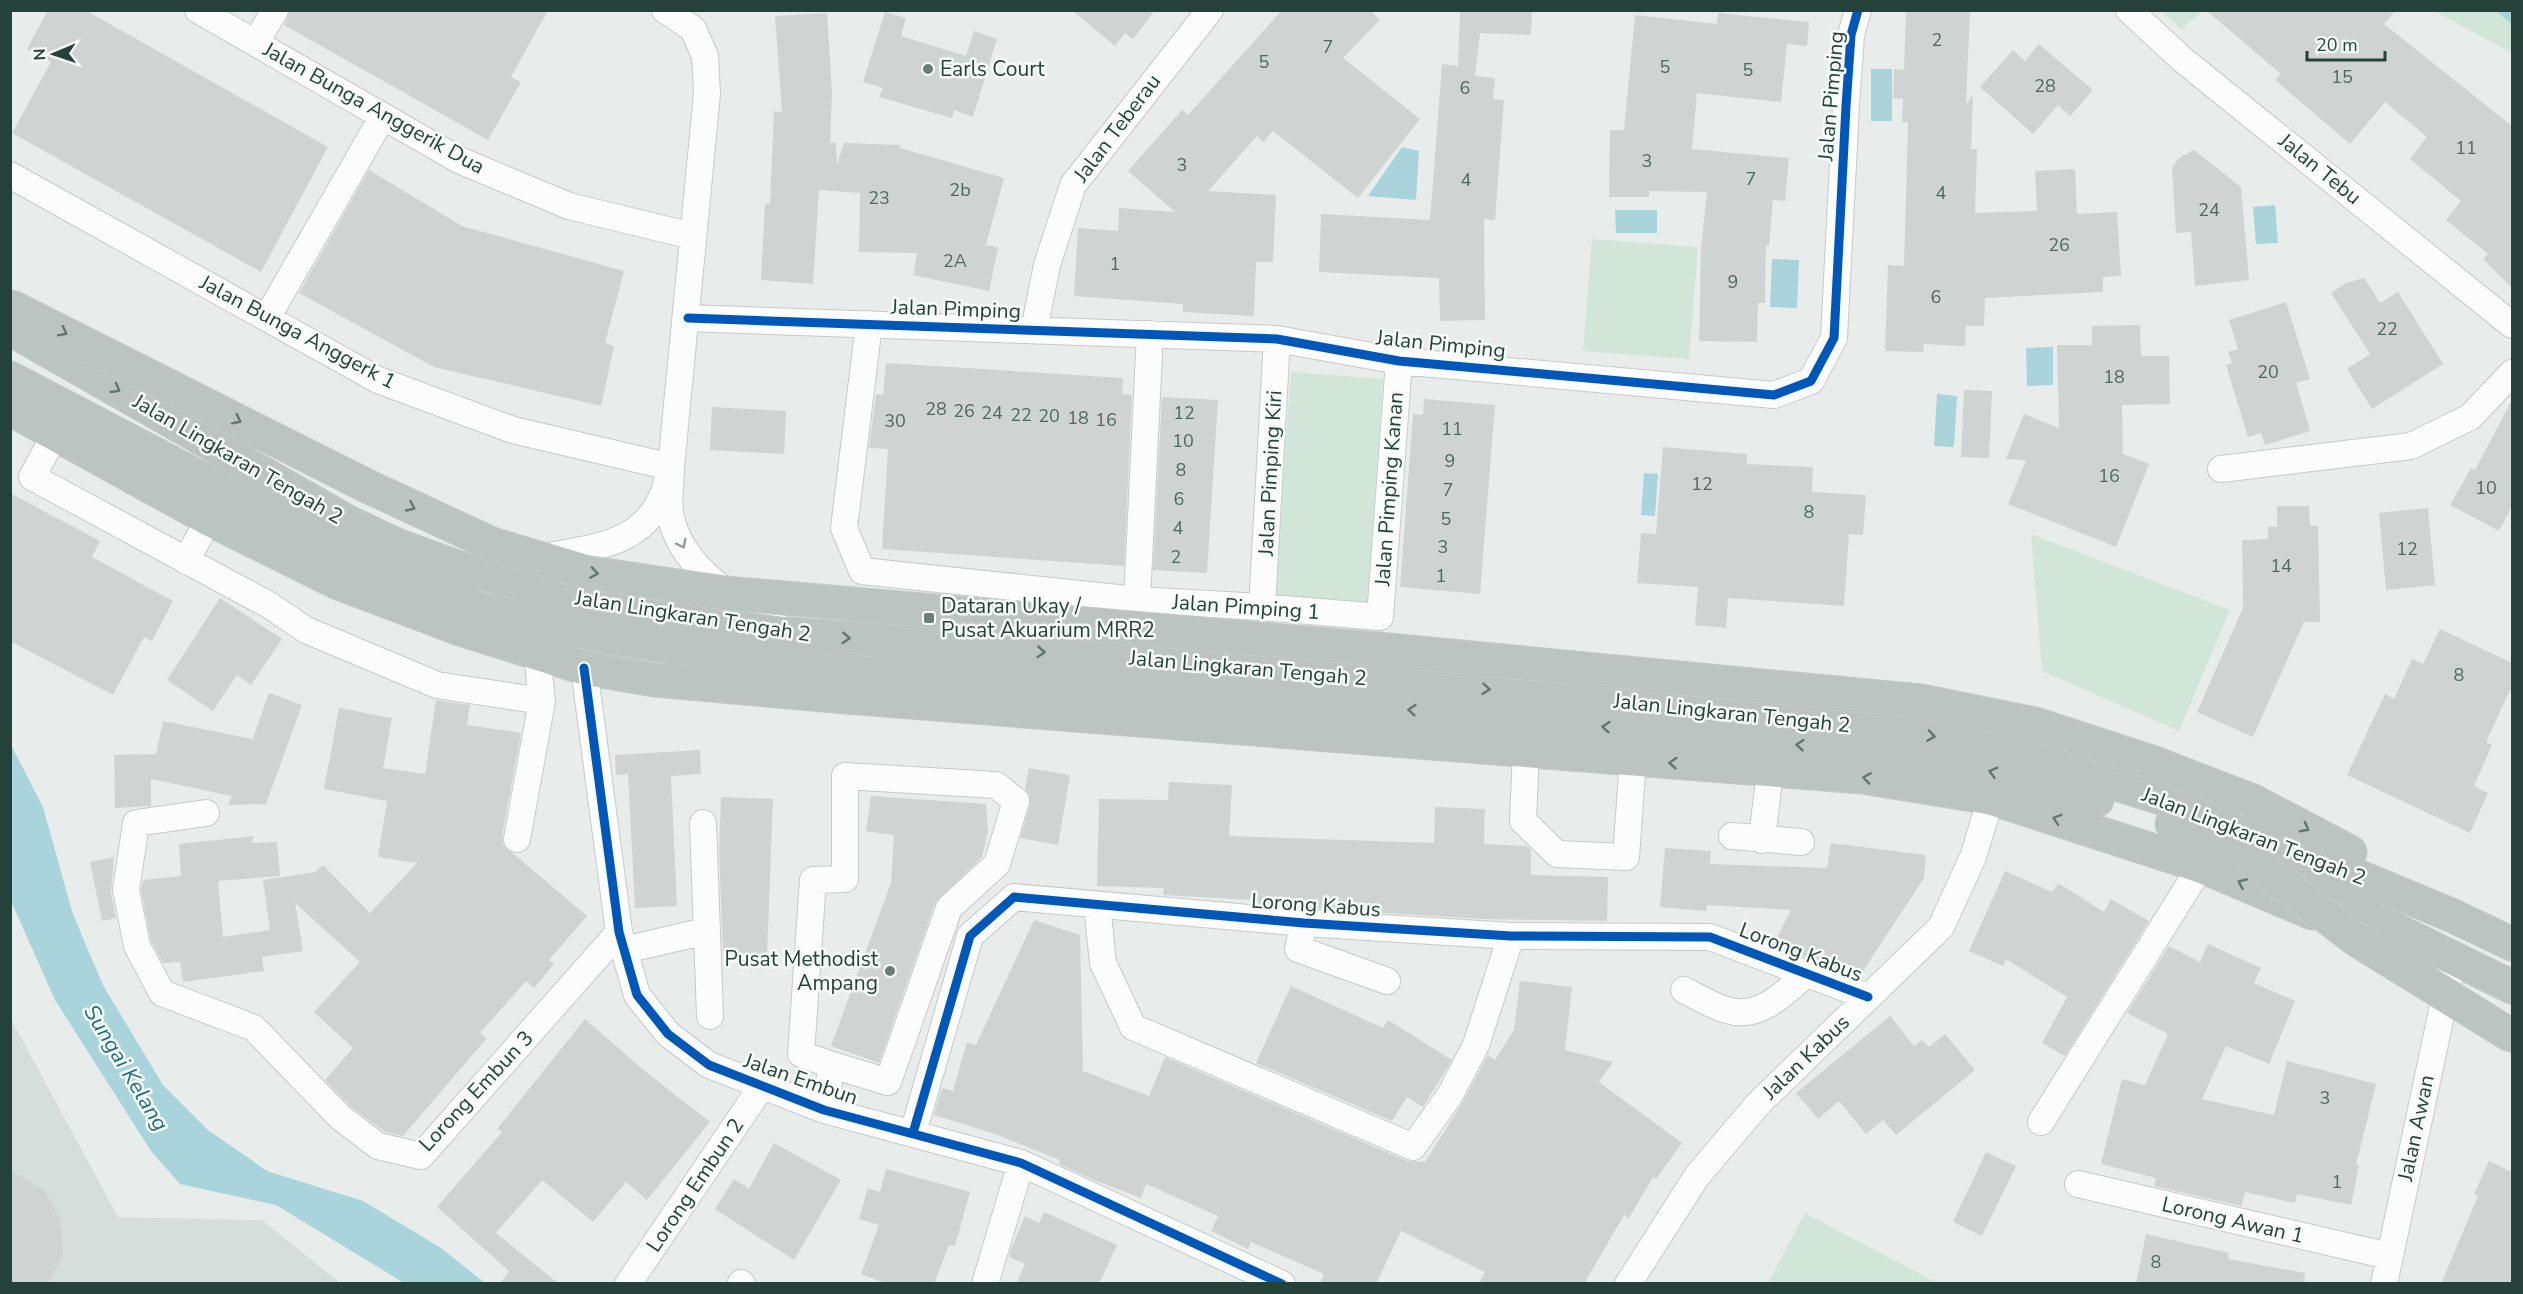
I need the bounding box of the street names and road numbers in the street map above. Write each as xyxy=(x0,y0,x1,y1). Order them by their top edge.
street label: Jalan Pimping xyxy=(1811,30,1851,163)
street label: Jalan Bunga Anggerik Dua xyxy=(257,35,490,181)
street label: Jalan Teberau xyxy=(1067,68,1167,189)
street label: Jalan Tebu xyxy=(2272,126,2367,211)
street label: Jalan Bunga Anggerk 1 xyxy=(194,268,401,396)
street label: Jalan Pimping xyxy=(889,293,1022,325)
street label: Jalan Pimping xyxy=(1374,323,1507,365)
street label: Jalan Lingkaran Tengah 2 xyxy=(127,387,348,531)
street label: Jalan Pimping Kiri xyxy=(1252,389,1288,558)
street label: Jalan Pimping Kanan xyxy=(1368,391,1410,588)
street label: Jalan Lingkaran Tengah 2 xyxy=(572,583,813,648)
street label: Jalan Pimping 1 xyxy=(1170,588,1321,626)
street label: Jalan Lingkaran Tengah 2 xyxy=(1127,644,1368,692)
street label: Jalan Lingkaran Tengah 2 xyxy=(1611,687,1852,739)
street label: Jalan Lingkaran Tengah 2 xyxy=(2137,780,2370,892)
street label: Lorong Kabus xyxy=(1250,886,1382,924)
street label: Lorong Kabus xyxy=(1735,916,1867,988)
street label: Jalan Kabus xyxy=(1756,1008,1856,1106)
street label: Lorong Embun 3 xyxy=(413,1024,539,1158)
street label: Jalan Embun xyxy=(739,1046,862,1112)
street label: Jalan Awan xyxy=(2391,1072,2441,1185)
street label: Lorong Embun 2 xyxy=(640,1113,750,1257)
street label: Lorong Awan 1 xyxy=(2159,1190,2307,1250)

